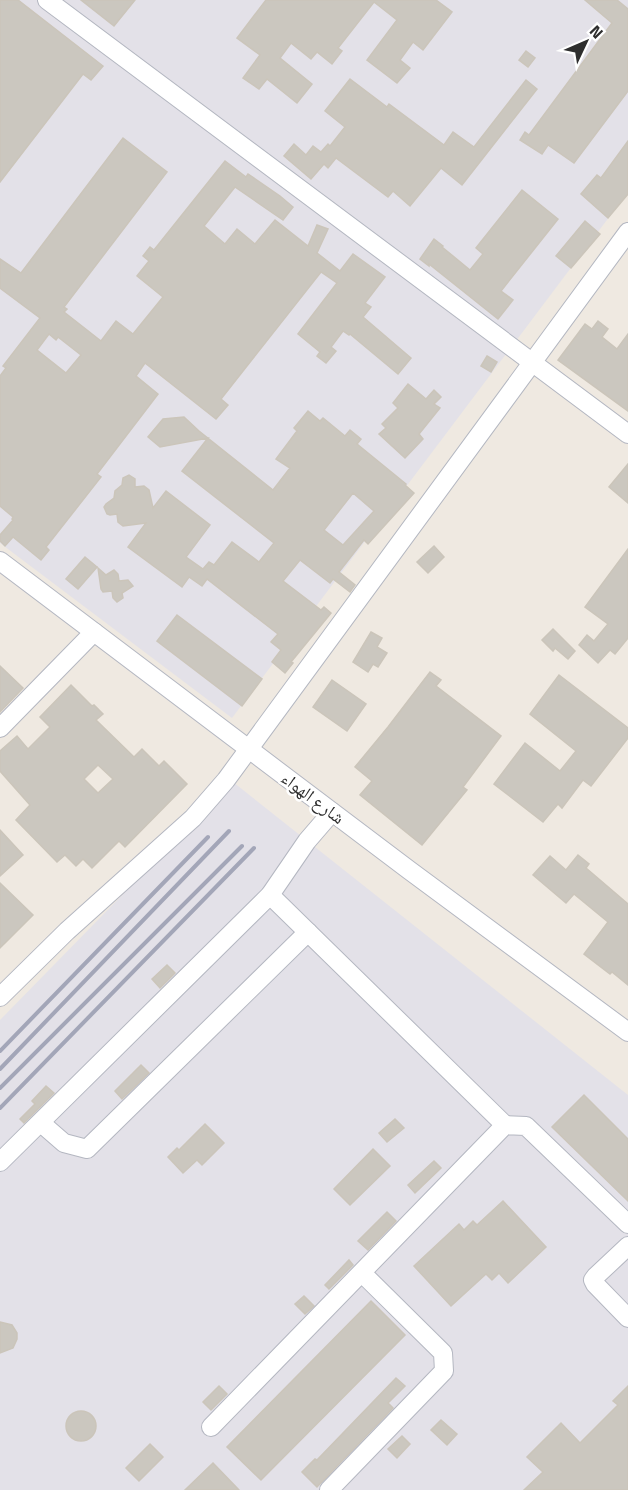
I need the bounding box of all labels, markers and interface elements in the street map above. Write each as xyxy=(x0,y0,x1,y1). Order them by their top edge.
north arrow xyxy=(556,12,616,72)
text: N xyxy=(584,19,609,44)
street label: شارع الهواء xyxy=(276,765,351,831)

